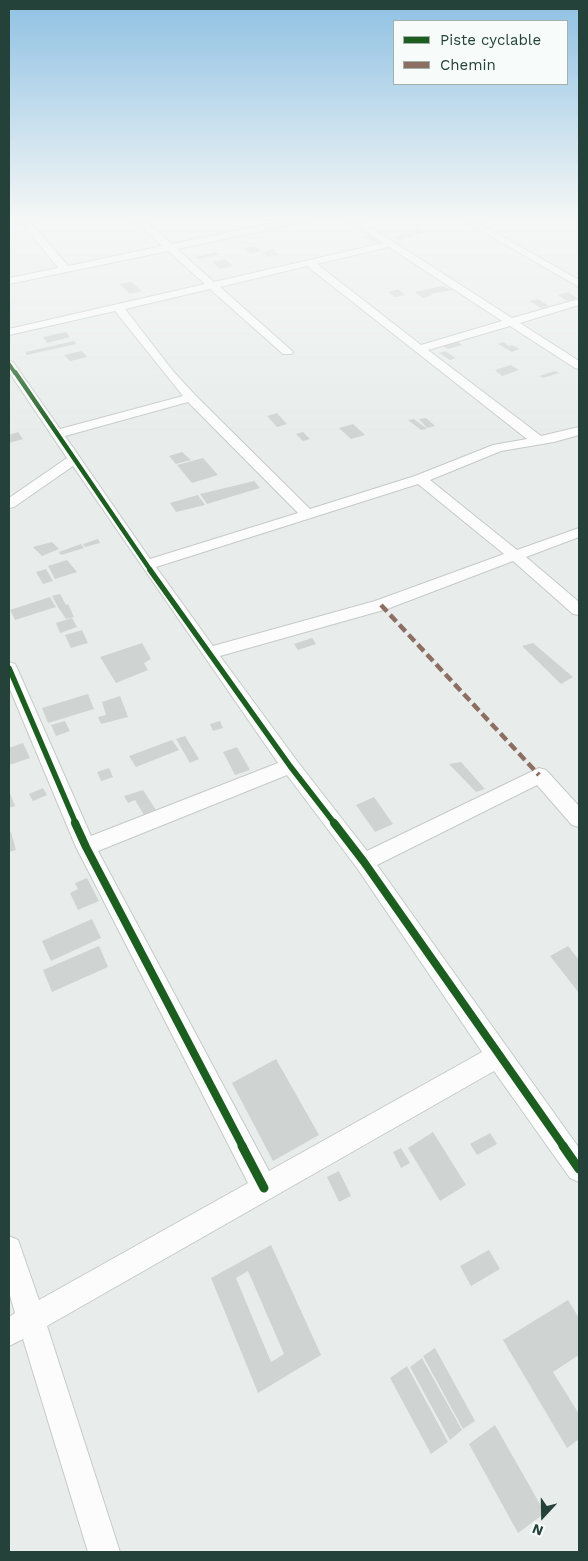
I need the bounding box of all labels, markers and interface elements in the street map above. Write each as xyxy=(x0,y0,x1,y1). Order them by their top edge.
legend xyxy=(393,20,568,85)
text: Piste cyclable xyxy=(440,31,541,49)
text: Chemin xyxy=(440,56,496,74)
north arrow xyxy=(518,1491,568,1541)
text: N xyxy=(530,1521,545,1539)

